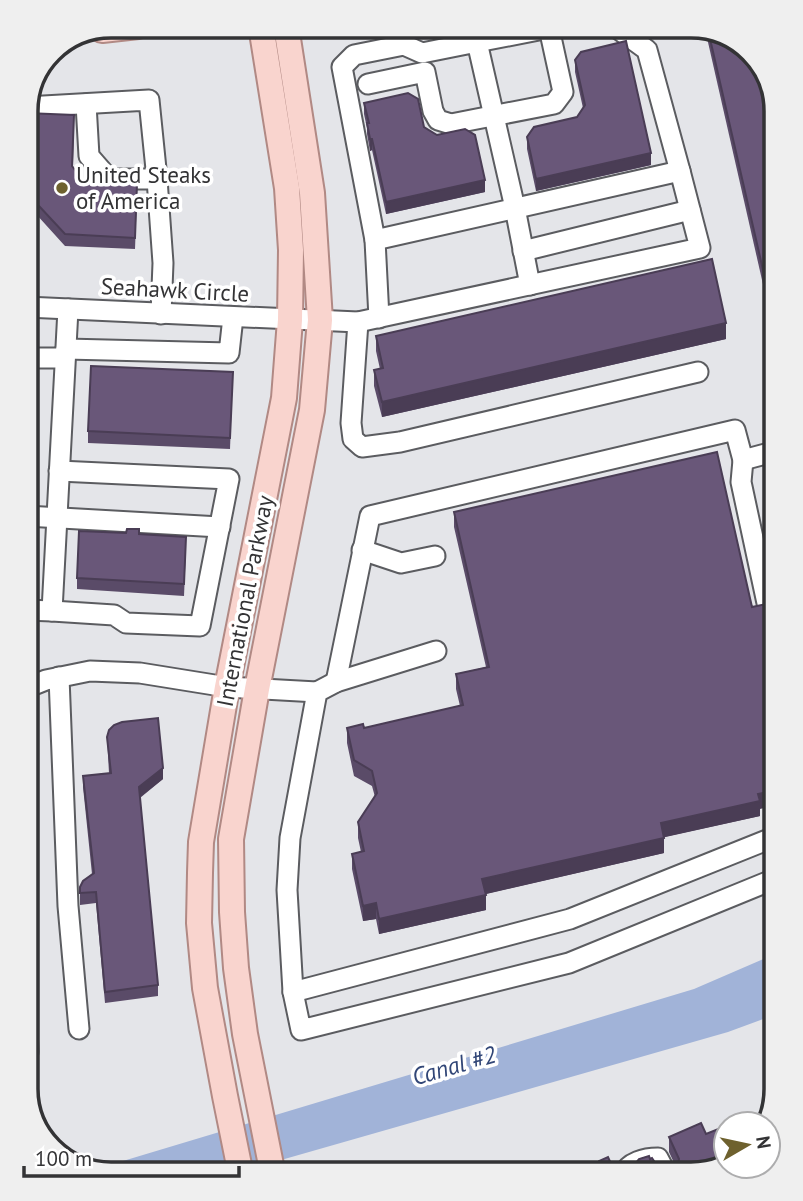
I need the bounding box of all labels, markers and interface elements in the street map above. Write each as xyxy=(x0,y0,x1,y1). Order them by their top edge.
place label: United Steaks of America xyxy=(76,160,211,215)
marker: United Steaks of America xyxy=(54,180,70,196)
street label: Seahawk Circle xyxy=(100,271,250,308)
street label: International Parkway xyxy=(210,492,279,709)
water label: Canal #2 xyxy=(408,1039,500,1092)
north arrow xyxy=(712,1110,782,1180)
scale bar xyxy=(24,1134,240,1178)
text: N xyxy=(751,1134,777,1150)
text: 100 m xyxy=(35,1145,92,1172)

